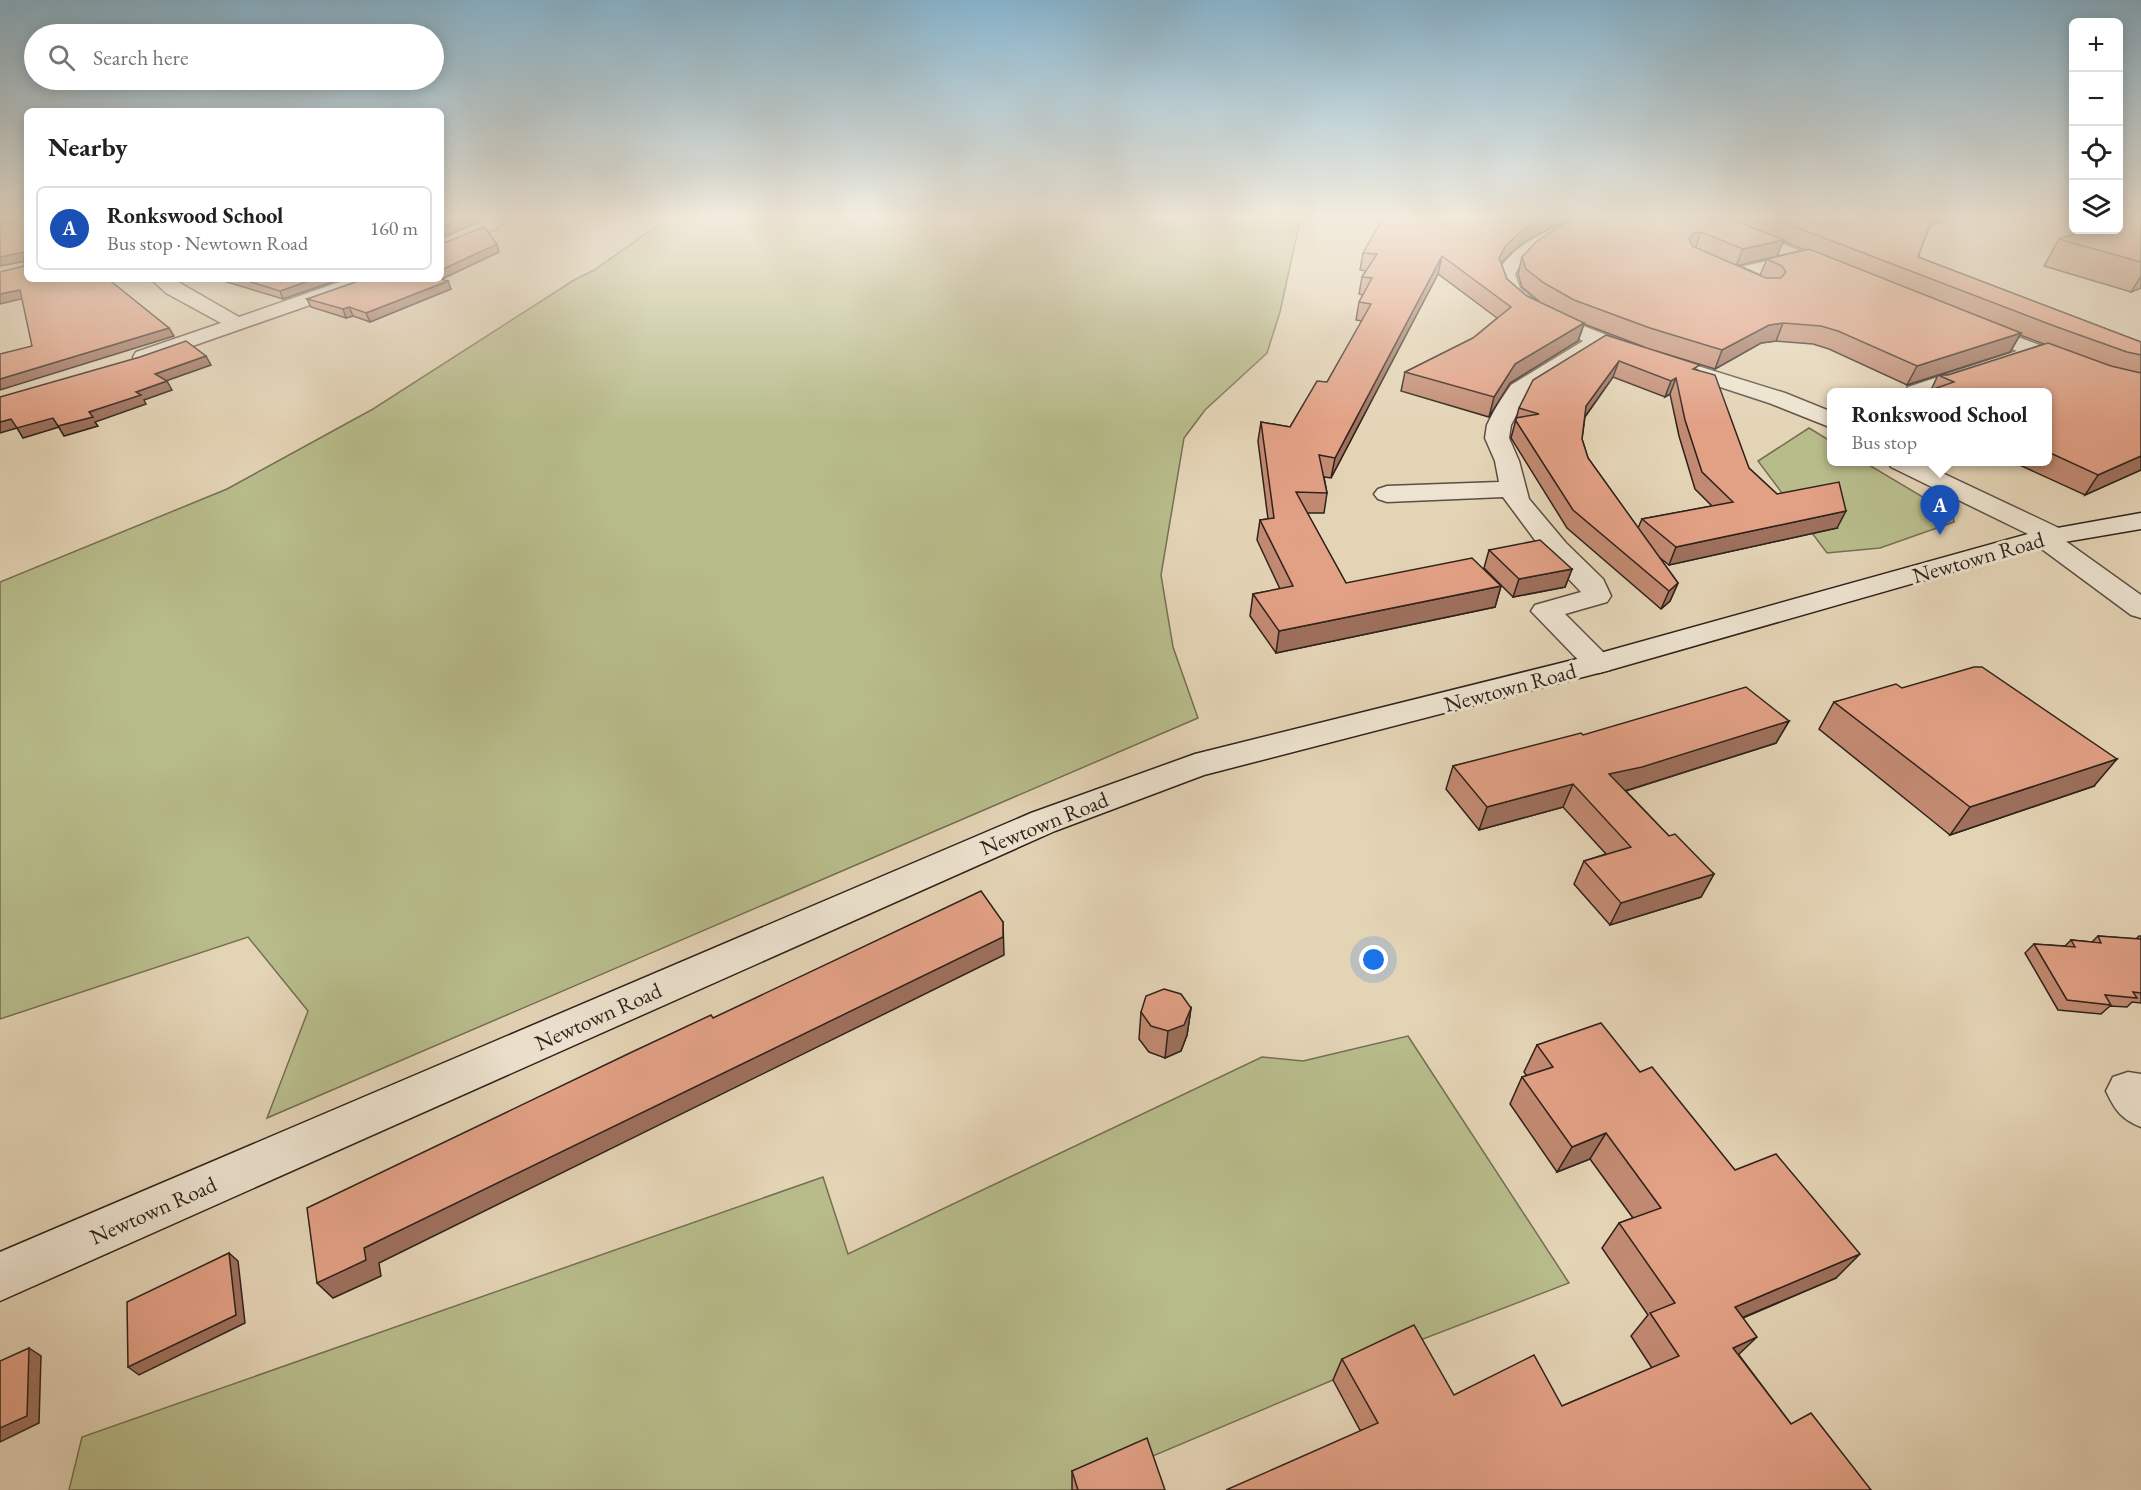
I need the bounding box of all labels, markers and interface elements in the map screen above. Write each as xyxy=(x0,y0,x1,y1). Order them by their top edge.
map controls xyxy=(2069,18,2123,234)
button: + xyxy=(2069,18,2123,72)
search box xyxy=(24,24,444,90)
icon: search xyxy=(45,41,78,74)
text: Search here xyxy=(93,43,188,72)
button: − xyxy=(2069,72,2123,126)
button: locate xyxy=(2069,126,2123,180)
text: Nearby xyxy=(48,130,128,164)
button: layers xyxy=(2069,180,2123,234)
text: Ronkswood School xyxy=(107,201,283,230)
text: A xyxy=(62,215,77,241)
text: 160 m xyxy=(370,215,418,241)
text: Bus stop · Newtown Road xyxy=(107,230,308,256)
popup xyxy=(1827,388,2052,466)
text: Ronkswood School xyxy=(1851,400,2028,429)
text: Bus stop xyxy=(1851,429,1917,455)
pin: A xyxy=(1920,486,1960,535)
street label: Newtown Road xyxy=(1909,525,2048,590)
street label: Newtown Road xyxy=(1441,656,1580,719)
street label: Newtown Road xyxy=(976,784,1113,862)
your location xyxy=(1359,945,1388,974)
street label: Newtown Road xyxy=(530,975,667,1057)
street label: Newtown Road xyxy=(85,1169,222,1251)

